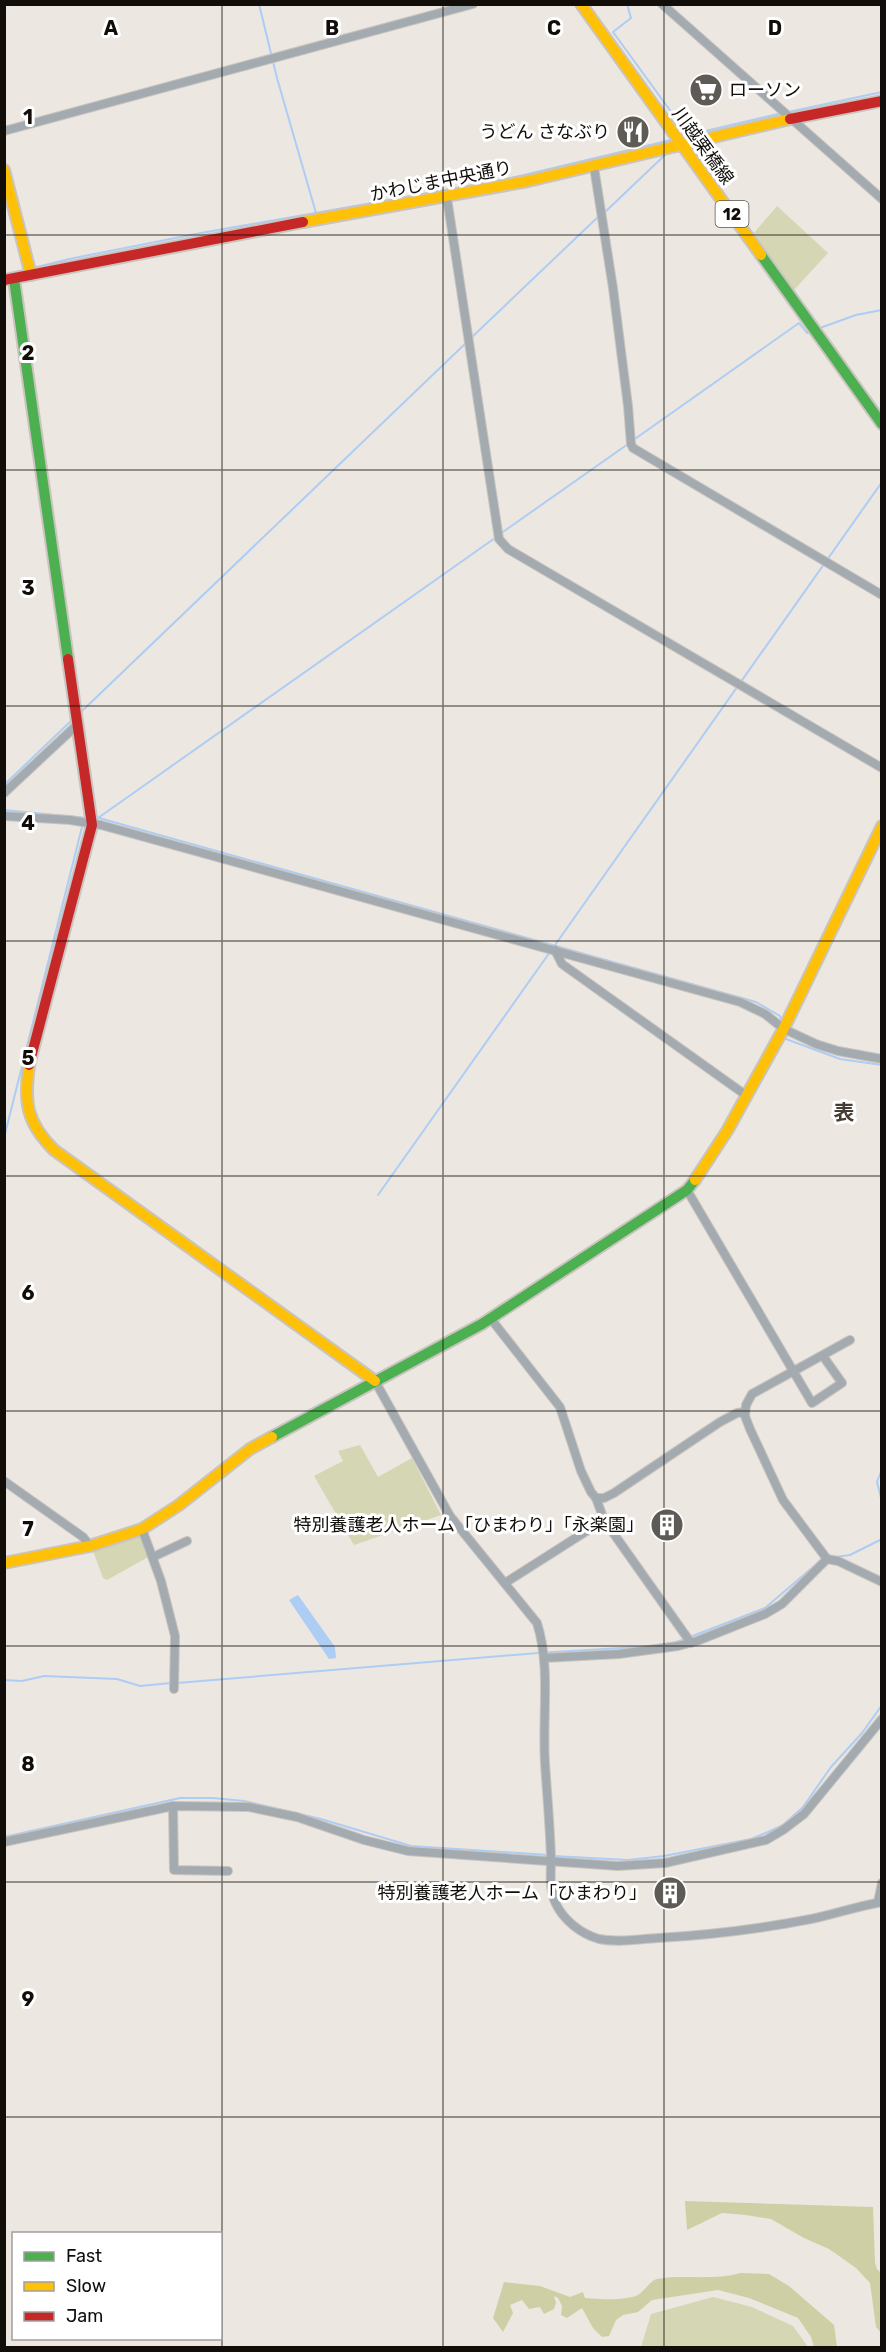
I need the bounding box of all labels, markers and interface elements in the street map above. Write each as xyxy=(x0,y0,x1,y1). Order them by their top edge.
text: A xyxy=(104,16,119,40)
text: B xyxy=(325,16,339,40)
text: C xyxy=(547,16,561,40)
text: D xyxy=(768,16,782,40)
supermarket icon: ローソン xyxy=(688,72,724,108)
place label: ローソン xyxy=(729,79,801,101)
street label: 川越栗橋線 xyxy=(668,103,738,189)
text: 1 xyxy=(23,105,33,129)
restaurant icon: うどん さなぶり xyxy=(615,114,651,150)
place label: うどん さなぶり xyxy=(480,121,610,143)
street label: かわじま中央通り xyxy=(368,156,514,206)
road number: 12 xyxy=(716,201,748,227)
text: 2 xyxy=(22,341,35,365)
text: 3 xyxy=(21,576,35,600)
text: 4 xyxy=(21,811,35,835)
text: 5 xyxy=(22,1046,35,1070)
district label: 表 xyxy=(834,1100,855,1125)
text: 6 xyxy=(21,1281,35,1305)
building icon: 特別養護老人ホーム「ひまわり」「永楽園」 xyxy=(649,1507,685,1543)
place label: 特別養護老人ホーム「ひまわり」「永楽園」 xyxy=(294,1514,644,1536)
text: 7 xyxy=(22,1517,34,1541)
text: 8 xyxy=(21,1752,35,1776)
building icon: 特別養護老人ホーム「ひまわり」 xyxy=(652,1875,688,1911)
place label: 特別養護老人ホーム「ひまわり」 xyxy=(378,1882,647,1904)
text: 9 xyxy=(22,1987,35,2011)
legend xyxy=(12,2232,222,2340)
text: Fast xyxy=(66,2245,102,2267)
text: Slow xyxy=(66,2275,106,2297)
text: Jam xyxy=(66,2305,103,2327)

